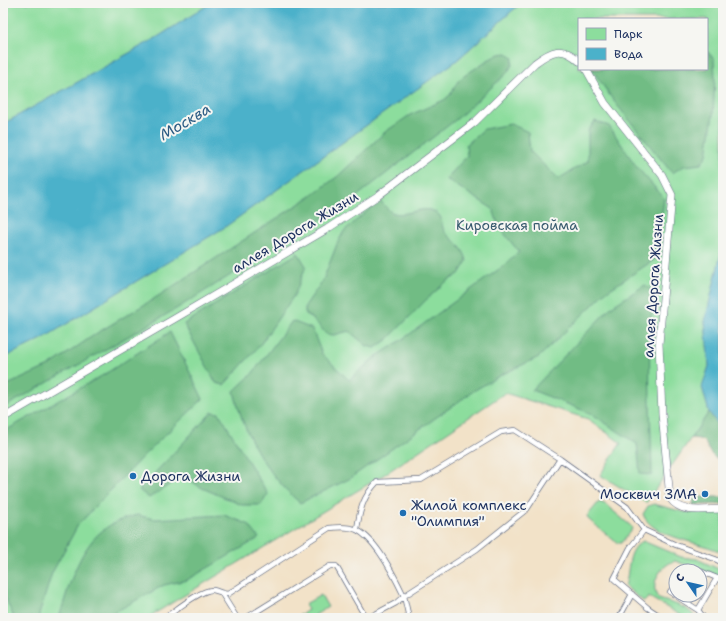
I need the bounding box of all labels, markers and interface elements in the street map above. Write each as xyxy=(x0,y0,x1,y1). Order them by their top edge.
legend xyxy=(578,18,708,70)
text: Парк xyxy=(614,26,643,42)
text: Вода xyxy=(614,46,643,62)
water label: Москва xyxy=(156,99,214,145)
street label: аллея Дорога Жизни xyxy=(229,187,361,277)
street label: аллея Дорога Жизни xyxy=(639,213,667,359)
park label: Кировская пойма xyxy=(456,216,578,234)
place label: Дорога Жизни xyxy=(141,467,241,485)
marker: Дорога Жизни xyxy=(128,471,138,481)
place label: Москвич ЗМА xyxy=(600,485,697,503)
marker: Москвич ЗМА xyxy=(700,489,710,499)
place label: Жилой комплекс "Олимпия" xyxy=(411,496,527,530)
marker: Жилой комплекс "Олимпия" xyxy=(398,508,408,518)
north arrow xyxy=(668,563,708,603)
text: С xyxy=(672,570,688,585)

